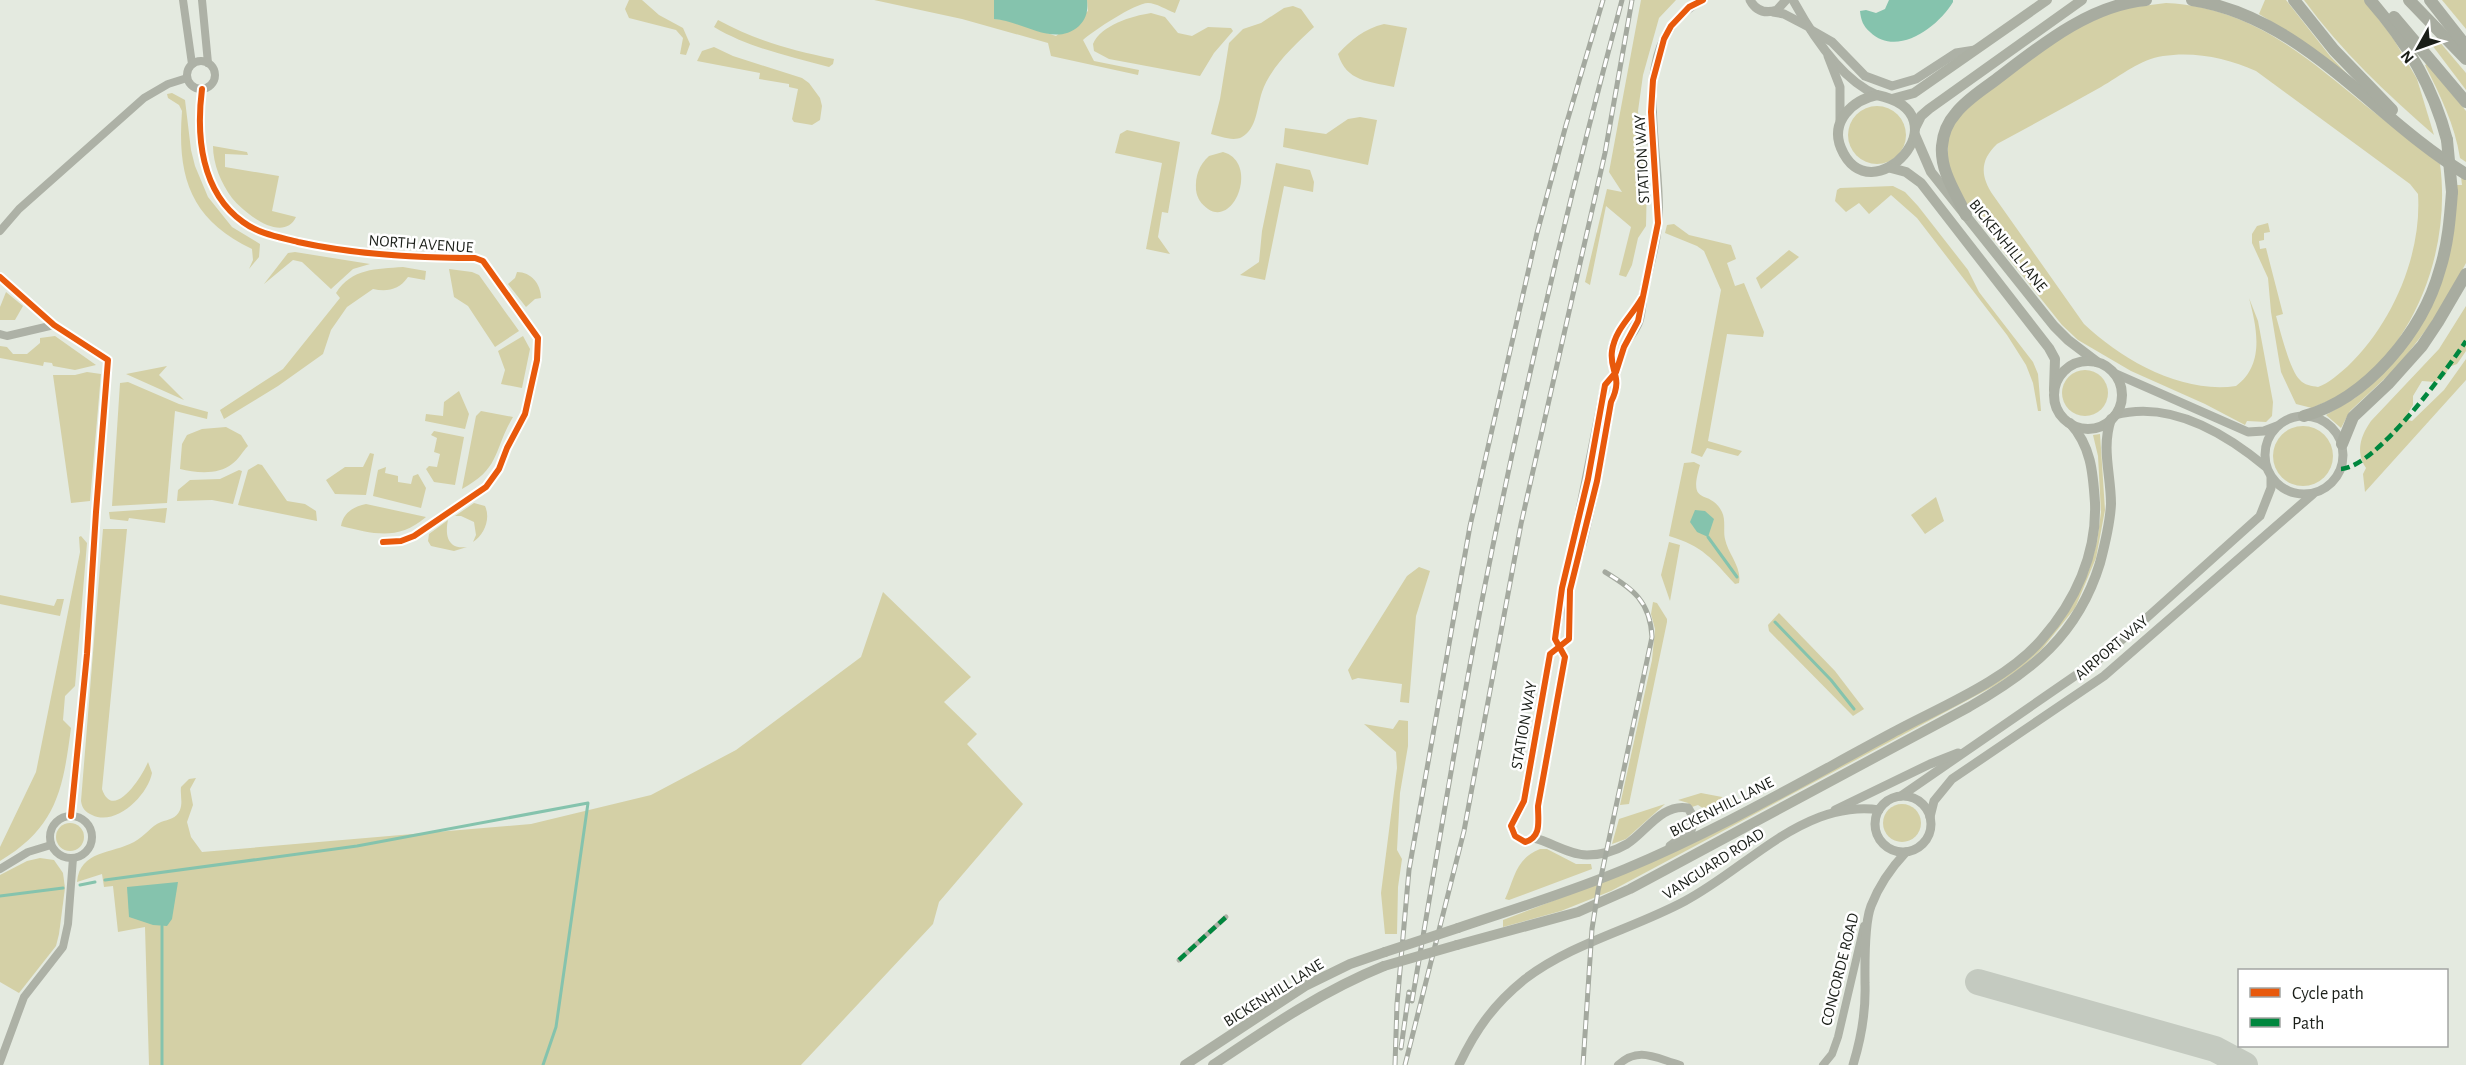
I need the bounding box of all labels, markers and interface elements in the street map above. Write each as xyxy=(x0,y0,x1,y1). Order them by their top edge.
north arrow xyxy=(2388,18,2448,78)
text: N xyxy=(2398,48,2417,66)
street label: STATION WAY xyxy=(1632,114,1652,204)
street label: BICKENHILL LANE xyxy=(1966,196,2051,295)
street label: NORTH AVENUE xyxy=(368,232,474,256)
street label: AIRPORT WAY xyxy=(2072,612,2152,683)
street label: STATION WAY xyxy=(1508,679,1540,770)
street label: BICKENHILL LANE xyxy=(1667,774,1776,840)
street label: VANGUARD ROAD xyxy=(1660,825,1767,902)
street label: CONCORDE ROAD xyxy=(1818,911,1862,1027)
street label: BICKENHILL LANE xyxy=(1221,956,1326,1030)
legend xyxy=(2238,969,2448,1047)
text: Cycle path xyxy=(2292,985,2364,1003)
text: Path xyxy=(2292,1015,2324,1033)

